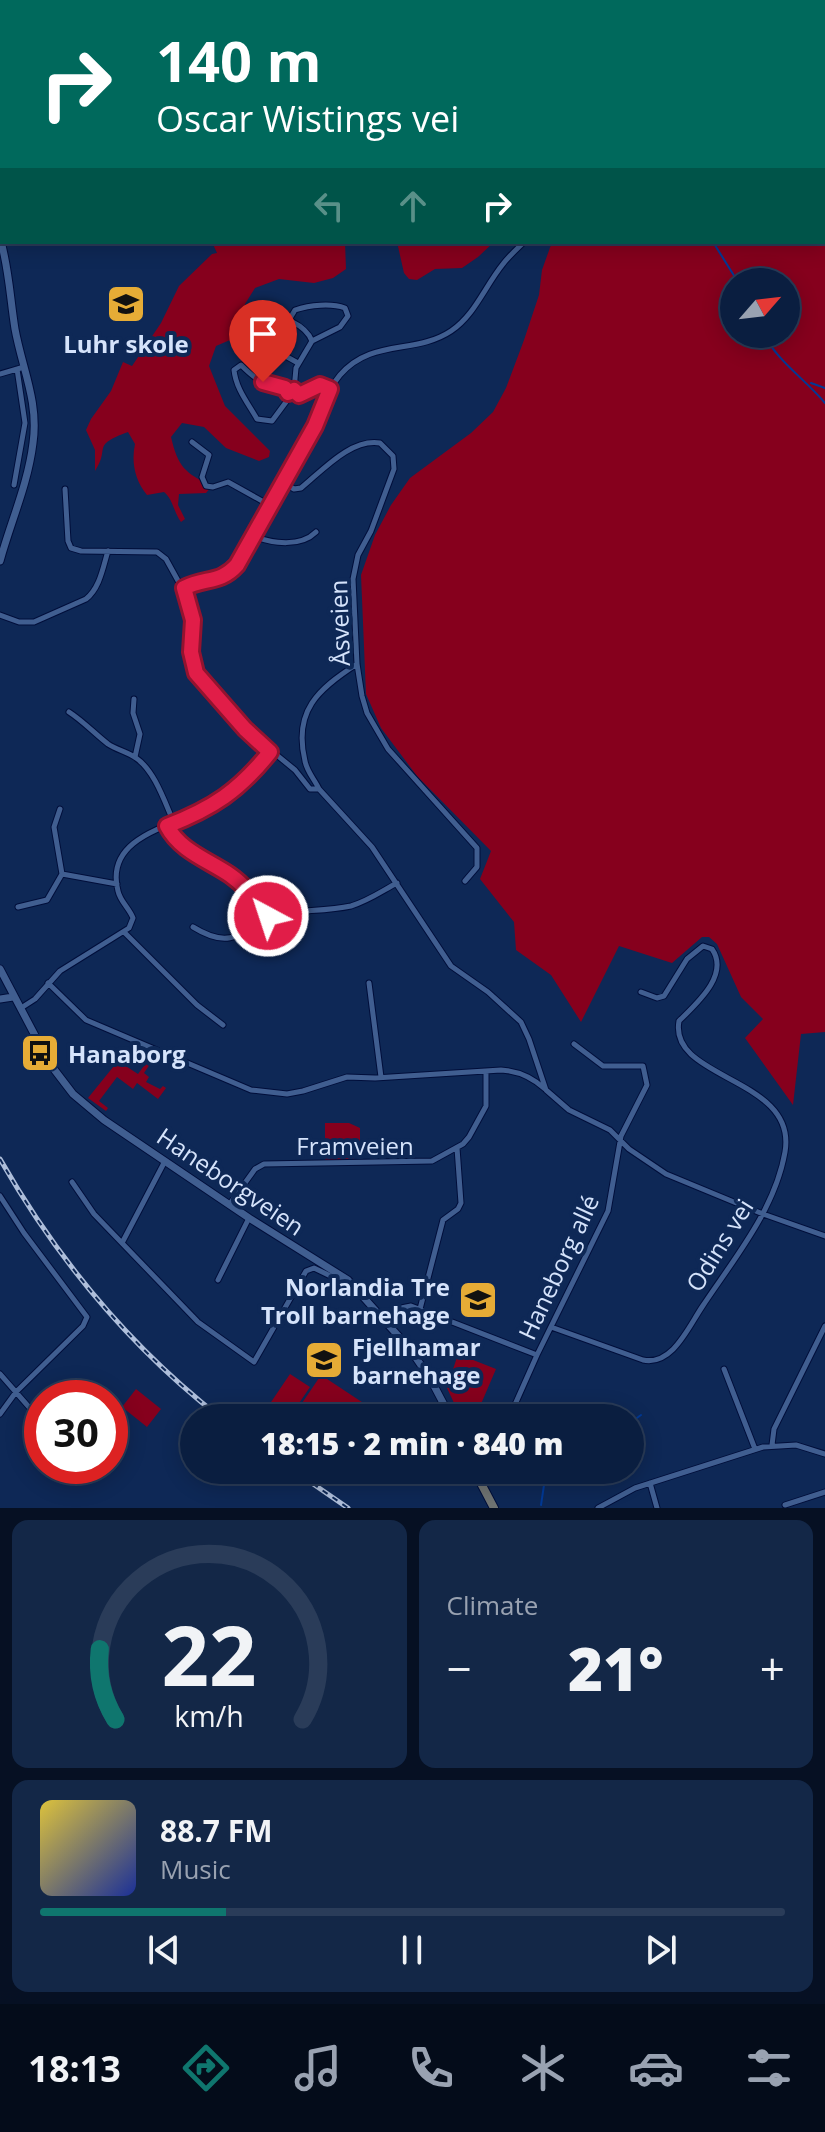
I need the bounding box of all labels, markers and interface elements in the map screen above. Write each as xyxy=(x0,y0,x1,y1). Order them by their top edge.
text: 140 m xyxy=(156,22,322,98)
icon: right xyxy=(24,32,128,136)
text: Oscar Wistings vei xyxy=(156,94,459,143)
icon: left xyxy=(307,184,351,228)
icon: ahead xyxy=(391,184,435,228)
icon: right xyxy=(475,184,519,228)
north arrow xyxy=(720,268,800,348)
map controls xyxy=(720,268,800,348)
school or university icon: Luhr skole xyxy=(105,283,147,325)
pin xyxy=(229,300,297,382)
icon: arrive xyxy=(241,312,285,356)
place label: Luhr skole xyxy=(63,327,189,360)
street label: Åsveien xyxy=(321,579,357,667)
position arrow xyxy=(226,874,310,958)
bus stop icon: Hanaborg xyxy=(19,1032,61,1074)
place label: Hanaborg xyxy=(68,1037,186,1070)
street label: Haneborgveien xyxy=(151,1120,311,1242)
street label: Framveien xyxy=(296,1129,414,1162)
street label: Haneborg allé xyxy=(510,1189,606,1345)
street label: Odins vei xyxy=(678,1192,760,1298)
place label: Norlandia Tre Troll barnehage xyxy=(261,1270,450,1331)
school or university icon: Norlandia Tre Troll barnehage xyxy=(457,1279,499,1321)
place label: Fjellhamar barnehage xyxy=(352,1330,481,1391)
school or university icon: Fjellhamar barnehage xyxy=(303,1339,345,1381)
speed limit sign: 30 xyxy=(24,1380,128,1484)
text: 18:15 · 2 min · 840 m xyxy=(260,1423,564,1464)
text: Climate xyxy=(447,1587,538,1623)
text: 22 xyxy=(162,1597,257,1710)
text: 21° xyxy=(568,1627,664,1709)
text: − xyxy=(447,1638,472,1698)
text: + xyxy=(760,1638,785,1698)
text: km/h xyxy=(175,1696,244,1735)
text: 88.7 FM xyxy=(160,1810,273,1851)
text: Music xyxy=(160,1851,231,1887)
icon: previous xyxy=(142,1928,186,1972)
icon: pause xyxy=(390,1928,434,1972)
icon: next xyxy=(639,1928,683,1972)
icon: directions xyxy=(178,2040,234,2096)
icon: music xyxy=(290,2040,346,2096)
icon: phone xyxy=(403,2040,459,2096)
icon: climate xyxy=(515,2040,571,2096)
icon: car xyxy=(628,2040,684,2096)
icon: filters xyxy=(741,2040,797,2096)
text: 18:13 xyxy=(28,2044,121,2093)

